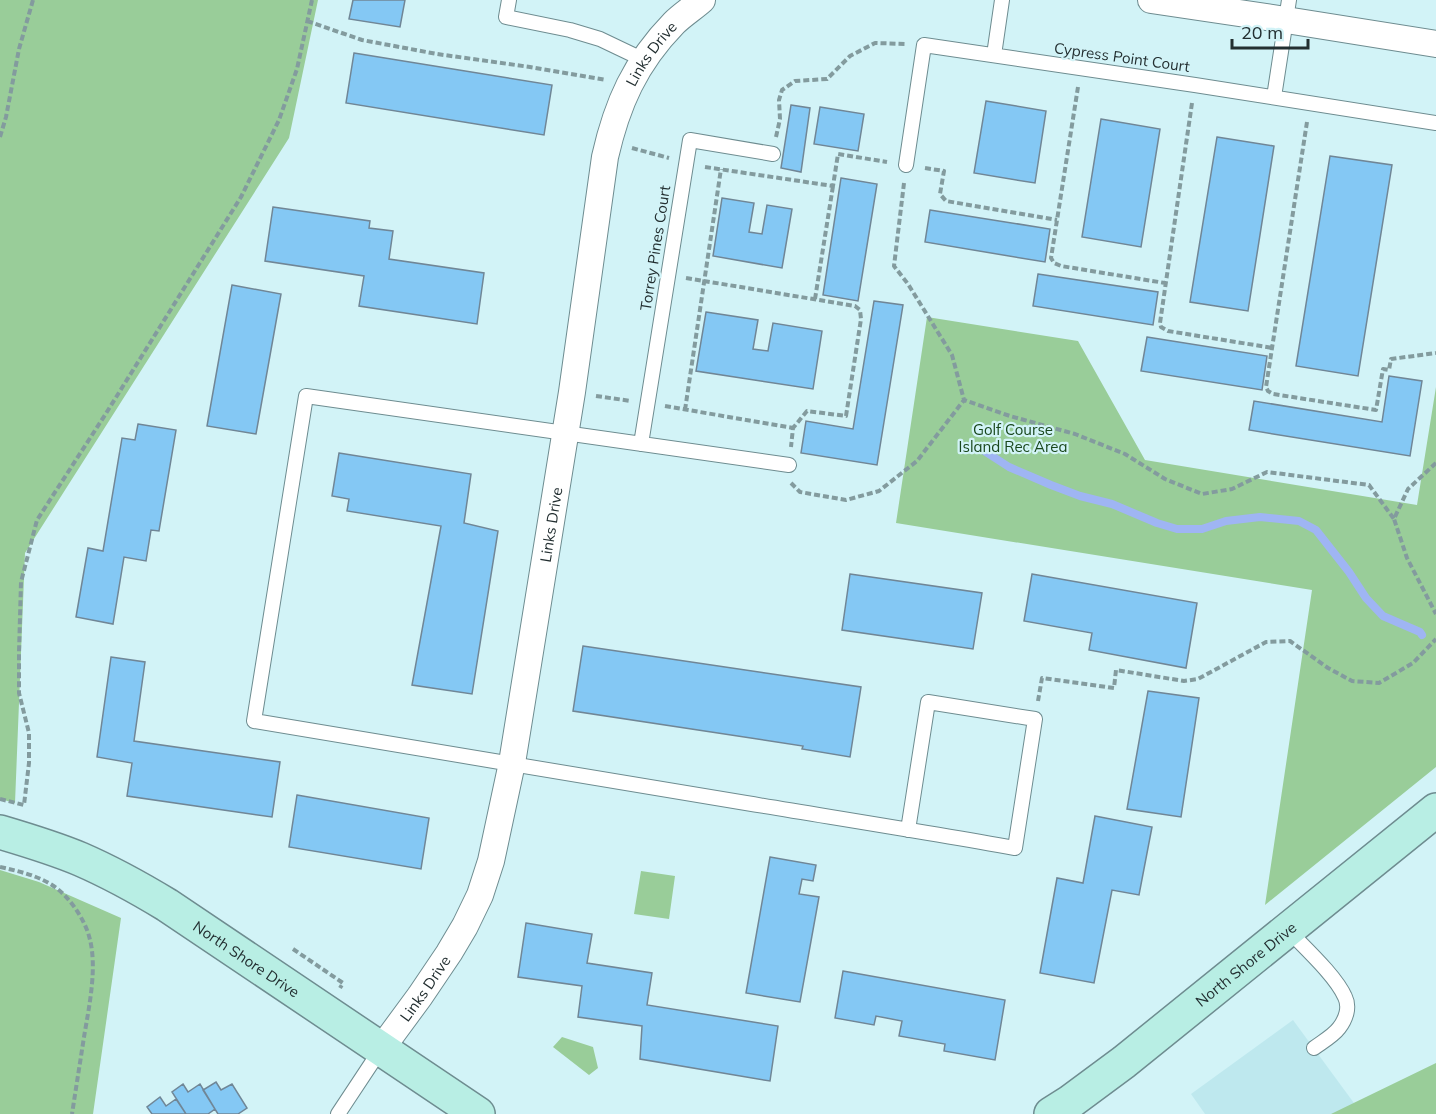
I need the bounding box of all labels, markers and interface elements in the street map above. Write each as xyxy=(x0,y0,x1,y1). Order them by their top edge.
scale bar xyxy=(1232,12,1308,50)
street label: Links Drive xyxy=(621,17,680,89)
text: 20 m xyxy=(1241,21,1283,44)
street label: Cypress Point Court xyxy=(1053,38,1191,76)
street label: Torrey Pines Court xyxy=(636,184,674,312)
park label: Golf Course Island Rec Area xyxy=(959,420,1067,456)
street label: Links Drive xyxy=(535,486,566,563)
street label: North Shore Drive xyxy=(190,916,304,1001)
street label: North Shore Drive xyxy=(1191,917,1300,1010)
street label: Links Drive xyxy=(395,952,454,1025)

